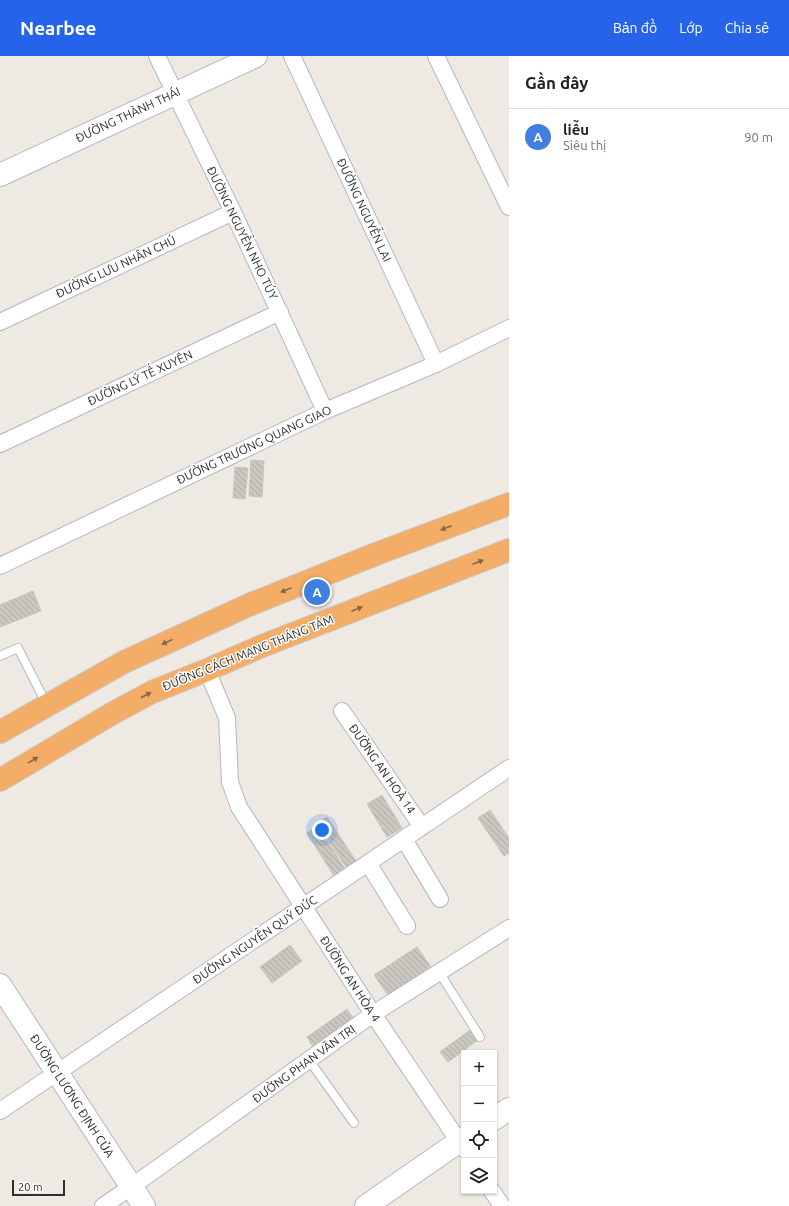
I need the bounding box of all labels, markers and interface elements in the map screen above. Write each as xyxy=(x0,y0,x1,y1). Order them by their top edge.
text: Nearbee xyxy=(20,17,97,39)
text: Bản đồ xyxy=(613,20,657,36)
text: Lớp xyxy=(679,20,703,36)
text: Chia sẻ xyxy=(725,20,769,36)
text: Gần đây xyxy=(525,73,588,92)
street label: ĐƯỜNG THÀNH THÁI xyxy=(73,84,182,145)
text: liễu xyxy=(563,121,589,138)
text: A xyxy=(533,130,543,144)
text: 90 m xyxy=(744,130,773,144)
text: Siêu thị xyxy=(563,138,606,152)
street label: ĐƯỜNG NGUYỄN LAI xyxy=(335,155,396,264)
street label: ĐƯỜNG NGUYỄN NHO TÚY xyxy=(205,163,282,301)
street label: ĐƯỜNG LƯU NHÂN CHÚ xyxy=(54,233,178,300)
street label: ĐƯỜNG LÝ TẾ XUYÊN xyxy=(84,345,194,408)
street label: ĐƯỜNG TRƯƠNG QUANG GIAO xyxy=(174,403,333,486)
one-way arrow xyxy=(440,525,452,531)
one-way arrow xyxy=(473,558,485,564)
pin: A xyxy=(304,577,330,607)
one-way arrow xyxy=(279,588,291,594)
one-way arrow xyxy=(351,605,363,611)
street label: ĐƯỜNG CÁCH MẠNG THÁNG TÁM xyxy=(160,612,336,694)
one-way arrow xyxy=(161,639,173,645)
one-way arrow xyxy=(140,692,152,699)
street label: ĐƯỜNG AN HOÀ 14 xyxy=(347,721,418,816)
one-way arrow xyxy=(27,757,39,764)
your location xyxy=(312,820,332,840)
street label: ĐƯỜNG NGUYỄN QUÝ ĐỨC xyxy=(189,891,320,986)
street label: ĐƯỜNG AN HÒA 4 xyxy=(318,933,383,1024)
street label: ĐƯỜNG PHAN VĂN TRỊ xyxy=(250,1022,358,1106)
street label: ĐƯỜNG LƯƠNG ĐỊNH CỦA xyxy=(27,1031,118,1160)
map controls xyxy=(461,1050,497,1194)
button: + xyxy=(461,1050,497,1086)
button: − xyxy=(461,1086,497,1122)
button: locate xyxy=(461,1122,497,1158)
button: layers xyxy=(461,1158,497,1194)
scale bar xyxy=(12,1178,65,1197)
text: 20 m xyxy=(18,1181,42,1193)

